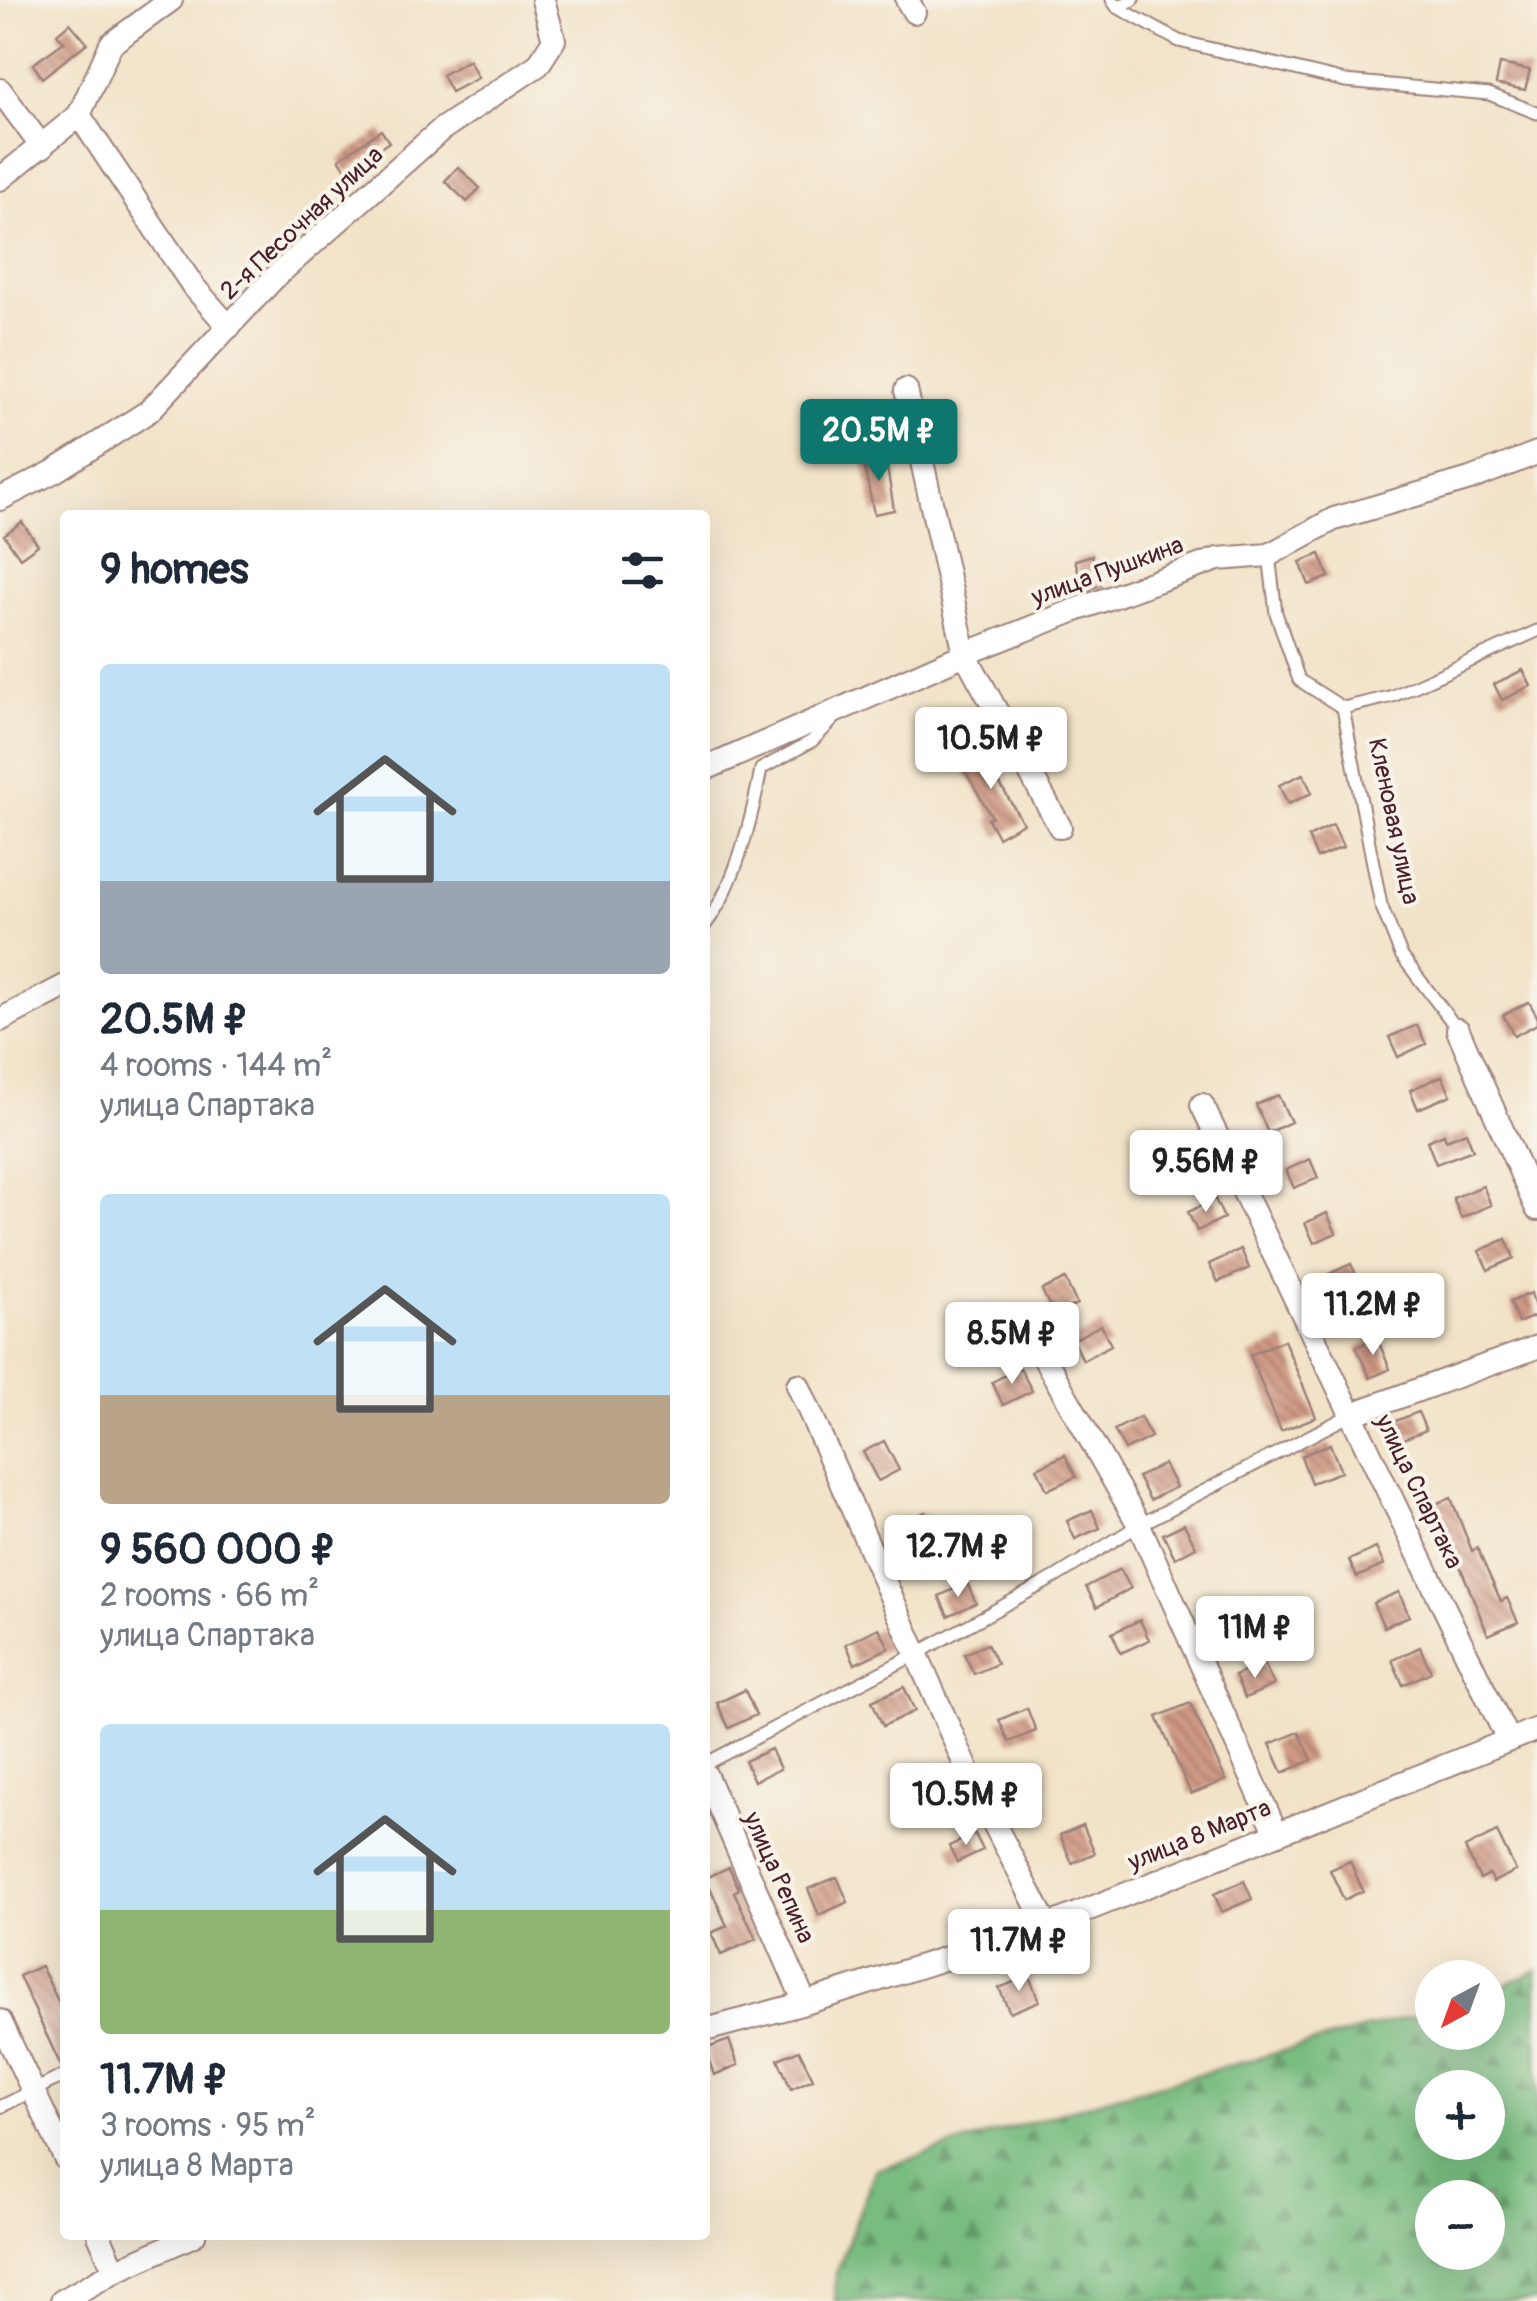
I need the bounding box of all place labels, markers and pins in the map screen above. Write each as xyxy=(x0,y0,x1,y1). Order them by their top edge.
pin: 20.5M ₽ xyxy=(787,399,971,484)
pin: 10.5M ₽ xyxy=(899,707,1083,792)
pin: 9.56M ₽ xyxy=(1114,1130,1298,1215)
pin: 11.2M ₽ xyxy=(1281,1273,1465,1358)
pin: 8.5M ₽ xyxy=(931,1302,1093,1387)
pin: 12.7M ₽ xyxy=(866,1515,1050,1600)
pin: 11M ₽ xyxy=(1185,1596,1325,1681)
pin: 10.5M ₽ xyxy=(874,1763,1058,1848)
pin: 11.7M ₽ xyxy=(927,1909,1111,1994)

